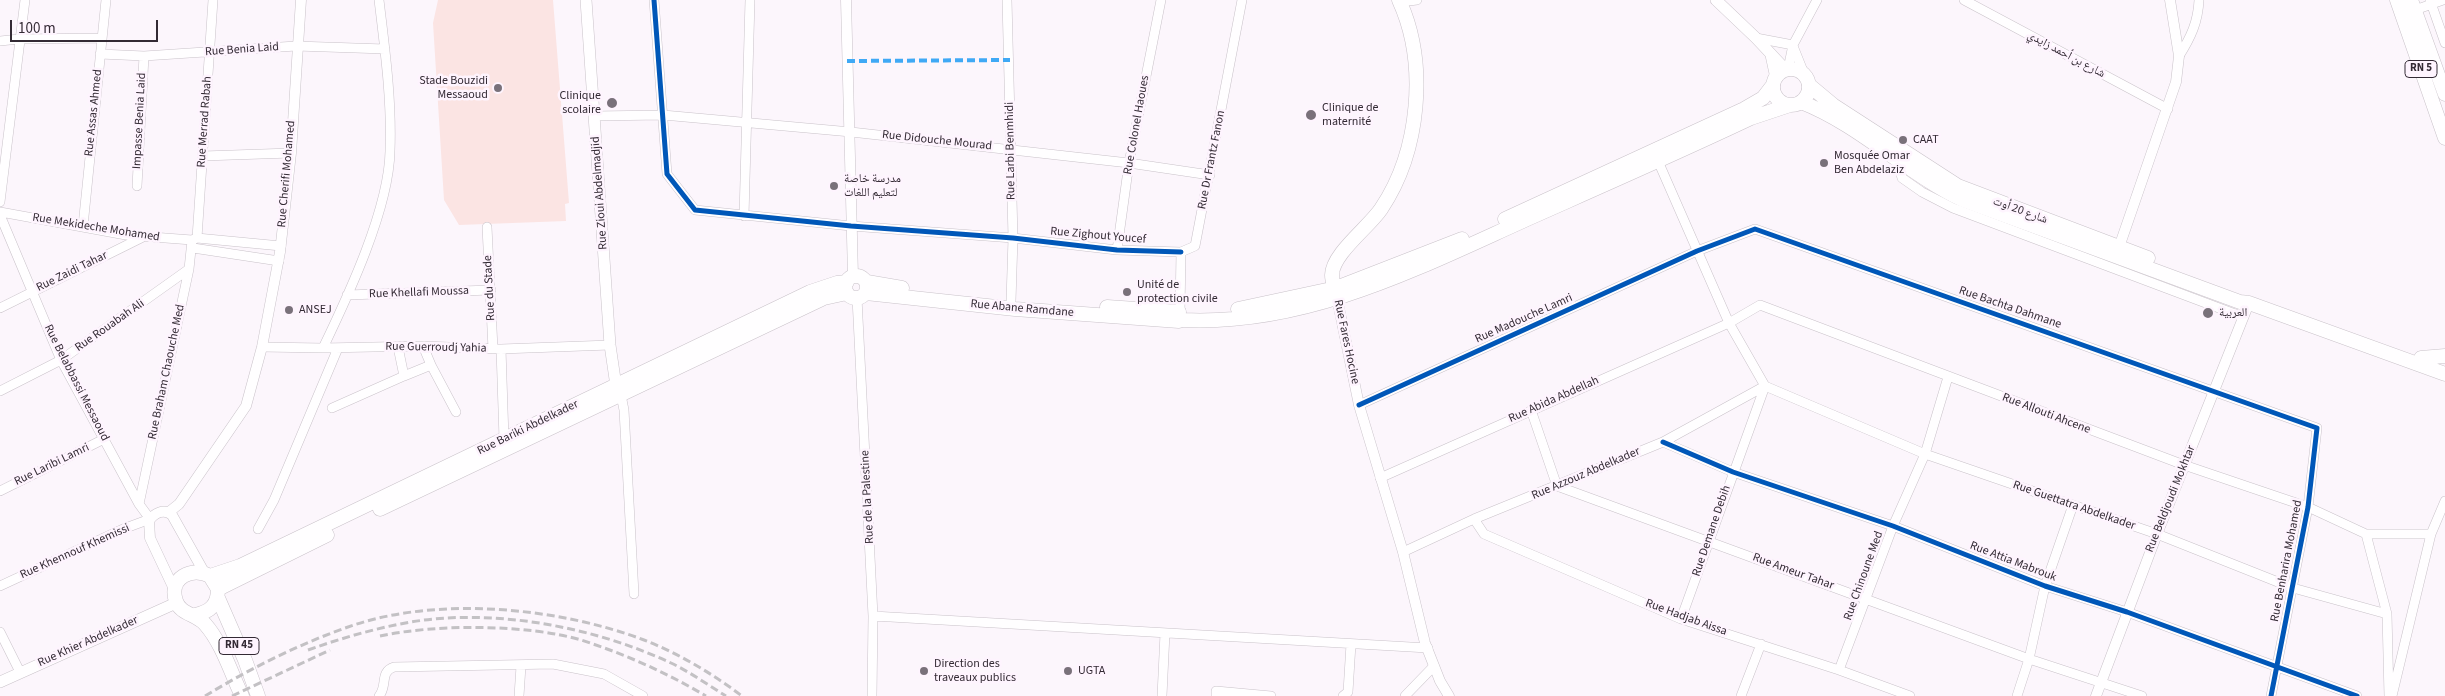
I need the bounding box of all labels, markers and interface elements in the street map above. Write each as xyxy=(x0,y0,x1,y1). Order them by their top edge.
scale bar xyxy=(12,10,160,42)
text: 100 m xyxy=(18,18,56,39)
street label: شارع بن أحمد زايدي xyxy=(2025,28,2107,82)
street label: Rue Benia Laid xyxy=(205,40,279,60)
road number: RN 5 xyxy=(2405,61,2437,78)
street label: Rue Assas Ahmed xyxy=(82,69,106,157)
street label: Impasse Benia Laid xyxy=(130,72,150,170)
place label: Stade Bouzidi Messaoud xyxy=(419,74,488,102)
street label: Rue Colonel Haoues xyxy=(1121,74,1153,176)
street label: Rue Merrad Rabah xyxy=(195,76,215,168)
marker: Stade Bouzidi Messaoud xyxy=(492,82,504,94)
place label: Clinique scolaire xyxy=(559,89,601,117)
marker: Clinique scolaire xyxy=(605,96,619,110)
place label: Clinique de maternité xyxy=(1322,101,1379,129)
street label: Rue Larbi Benmhidi xyxy=(1003,102,1019,200)
marker: Clinique de maternité xyxy=(1304,108,1318,122)
street label: Rue Dr Frantz Fanon xyxy=(1195,109,1229,211)
street label: Rue Cherifi Mohamed xyxy=(275,120,299,228)
street label: Rue Didouche Mourad xyxy=(881,128,993,154)
place label: CAAT xyxy=(1913,133,1939,147)
marker: CAAT xyxy=(1897,134,1909,146)
street label: Rue Zioui Abdelmadjid xyxy=(589,136,611,250)
place label: Mosquée Omar Ben Abdelaziz xyxy=(1834,149,1910,177)
marker: Mosquée Omar Ben Abdelaziz xyxy=(1818,157,1830,169)
place label: مدرسة خاصة لتعليم اللغات xyxy=(844,172,901,200)
marker: مدرسة خاصة لتعليم اللغات xyxy=(828,180,840,192)
street label: شارع 20 أوت xyxy=(1991,194,2049,228)
street label: Rue Mekideche Mohamed xyxy=(31,211,161,245)
street label: Rue Zighout Youcef xyxy=(1050,225,1146,247)
street label: Rue Zaidi Tahar xyxy=(34,249,110,295)
street label: Rue du Stade xyxy=(481,255,499,321)
place label: Unité de protection civile xyxy=(1137,278,1218,306)
street label: Rue Khellafi Moussa xyxy=(369,284,469,302)
street label: Rue Bachta Dahmane xyxy=(1957,284,2063,332)
marker: Unité de protection civile xyxy=(1121,286,1133,298)
street label: Rue Madouche Lamri xyxy=(1473,291,1575,347)
street label: Rue Rouabah Ali xyxy=(73,297,147,355)
street label: Rue Abane Ramdane xyxy=(970,297,1074,321)
street label: Rue Fares Hocine xyxy=(1330,298,1362,386)
street label: Rue Braham Chaouche Med xyxy=(146,303,188,441)
place label: ANSEJ xyxy=(299,303,332,317)
marker: ANSEJ xyxy=(283,304,295,316)
marker: العربية xyxy=(2201,306,2215,320)
place label: العربية xyxy=(2219,306,2247,320)
street label: Rue Belabbassi Messaoud xyxy=(40,322,112,444)
street label: Rue Guerroudj Yahia xyxy=(385,340,487,356)
street label: Rue Abida Abdellah xyxy=(1507,374,1601,426)
street label: Rue Allouti Ahcene xyxy=(2000,391,2092,437)
street label: Rue Bariki Abdelkader xyxy=(475,397,581,459)
street label: Rue Laribi Lamri xyxy=(12,441,92,489)
street label: Rue Beldjoudi Mokhtar xyxy=(2143,443,2199,555)
street label: Rue Azzouz Abdelkader xyxy=(1530,445,1642,503)
street label: Rue de la Palestine xyxy=(858,450,878,544)
street label: Rue Guettatra Abdelkader xyxy=(2011,478,2137,534)
street label: Rue Demane Debih xyxy=(1690,484,1734,578)
street label: Rue Benharira Mohamed xyxy=(2268,499,2306,623)
street label: Rue Khennouf Khemissi xyxy=(18,521,132,583)
street label: Rue Chinoune Med xyxy=(1841,529,1887,623)
street label: Rue Attia Mabrouk xyxy=(1968,539,2058,585)
street label: Rue Ameur Tahar xyxy=(1750,551,1836,593)
street label: Rue Hadjab Aissa xyxy=(1643,597,1729,639)
street label: Rue Khier Abdelkader xyxy=(36,613,140,671)
road number: RN 45 xyxy=(219,637,259,654)
place label: Direction des traveaux publics xyxy=(934,657,1016,685)
place label: UGTA xyxy=(1078,664,1105,678)
marker: Direction des traveaux publics xyxy=(918,665,930,677)
marker: UGTA xyxy=(1062,665,1074,677)

